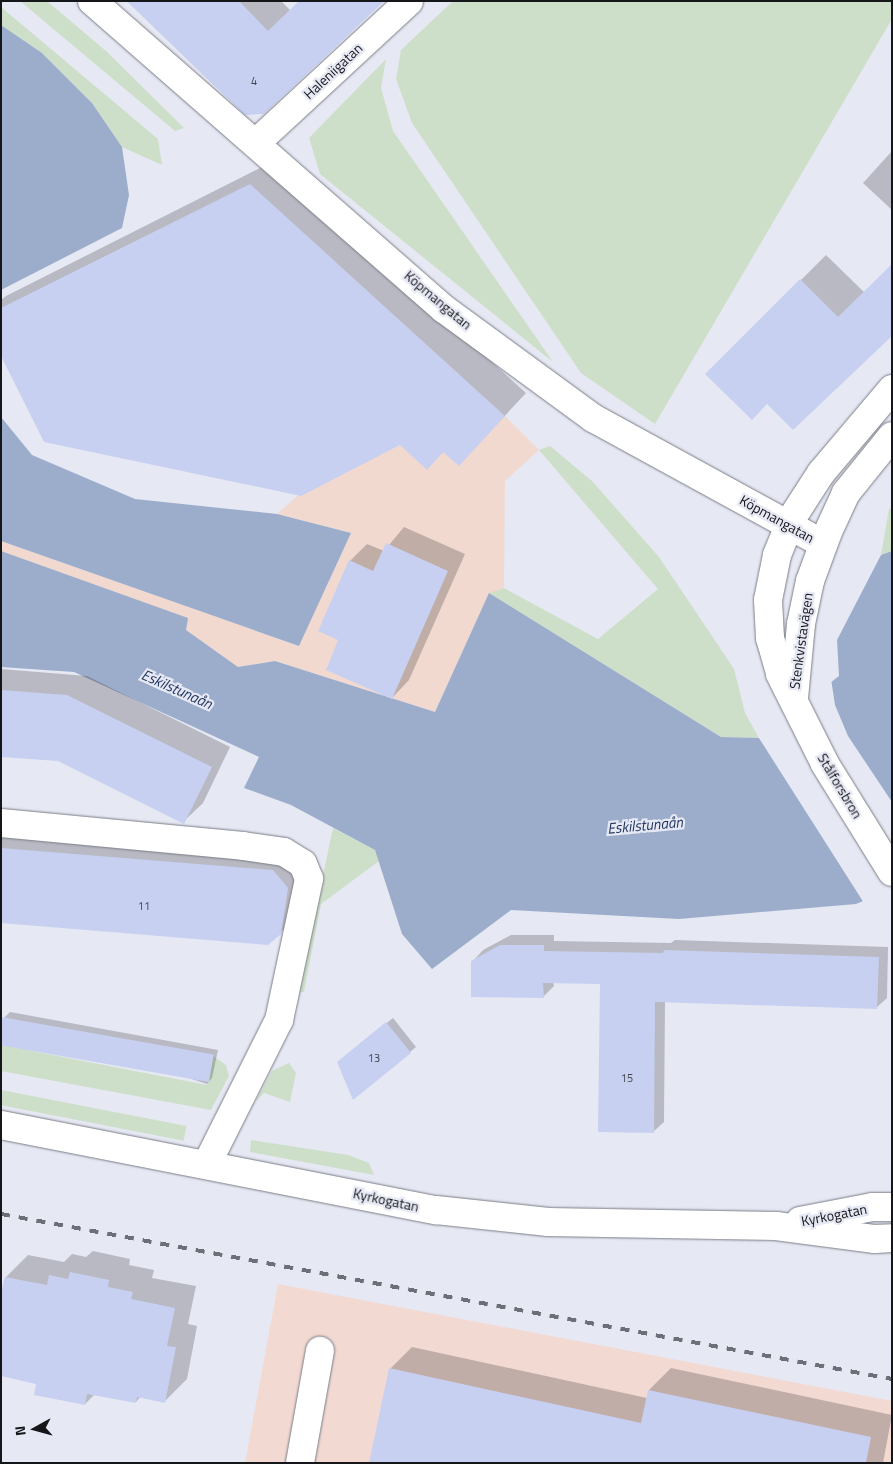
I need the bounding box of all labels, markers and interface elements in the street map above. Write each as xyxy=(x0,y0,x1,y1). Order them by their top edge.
street label: Haleniigatan xyxy=(300,40,366,102)
house number: 4 xyxy=(251,74,257,88)
street label: Köpmangatan xyxy=(401,267,475,333)
street label: Köpmangatan xyxy=(737,492,817,546)
street label: Stenkvistavägen xyxy=(786,592,816,690)
water label: Eskilstunaån xyxy=(139,665,215,713)
street label: Stålforsbron xyxy=(814,750,866,822)
water label: Eskilstunaån xyxy=(607,813,683,837)
house number: 11 xyxy=(138,899,150,913)
house number: 13 xyxy=(368,1051,380,1065)
house number: 15 xyxy=(621,1071,633,1085)
street label: Kyrkogatan xyxy=(352,1185,420,1215)
street label: Kyrkogatan xyxy=(800,1200,868,1230)
north arrow xyxy=(10,1404,60,1454)
text: N xyxy=(9,1425,31,1437)

